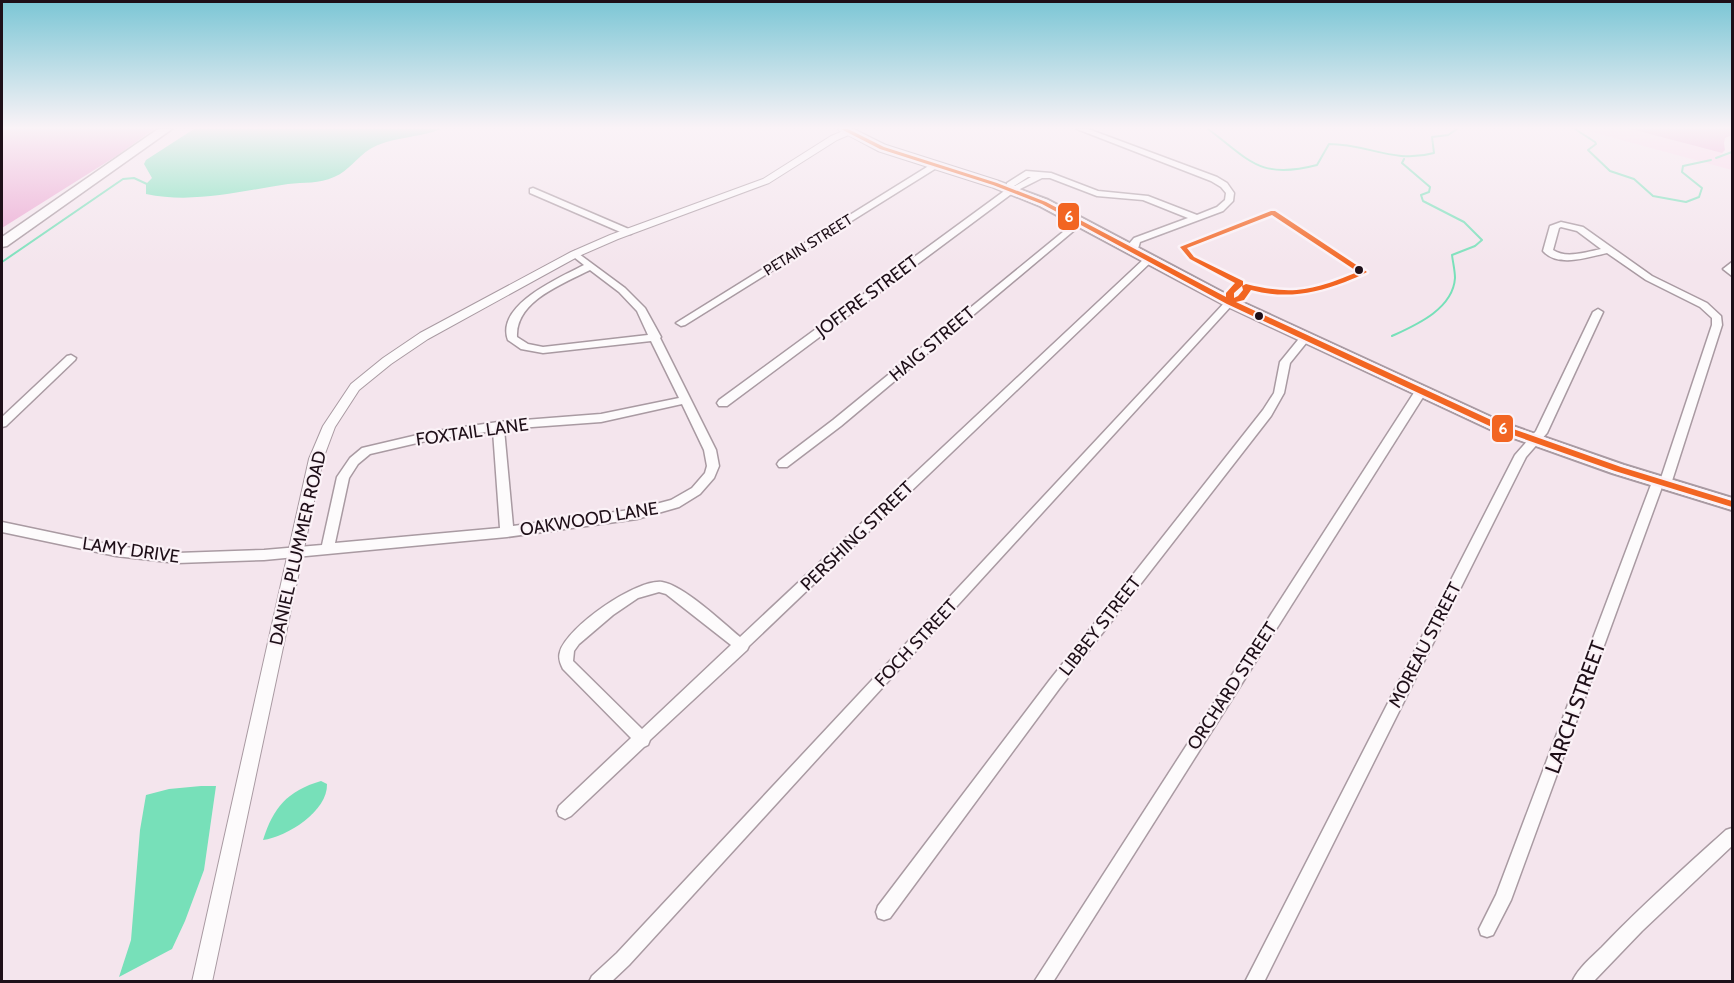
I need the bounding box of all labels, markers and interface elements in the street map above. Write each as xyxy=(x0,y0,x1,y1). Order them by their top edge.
line badge: 6 xyxy=(1057,202,1080,231)
text: 6 xyxy=(1065,207,1074,226)
street label: PETAIN STREET xyxy=(760,210,856,280)
street label: JOFFRE STREET xyxy=(811,250,923,342)
unlabelled marker xyxy=(1353,264,1365,276)
street label: HAIG STREET xyxy=(885,302,980,386)
unlabelled marker xyxy=(1253,310,1265,322)
street label: FOXTAIL LANE xyxy=(414,413,530,451)
line badge: 6 xyxy=(1491,414,1514,443)
text: 6 xyxy=(1499,419,1508,438)
street label: DANIEL PLUMMER ROAD xyxy=(265,449,331,647)
street label: PERSHING STREET xyxy=(796,476,918,595)
street label: OAKWOOD LANE xyxy=(518,497,660,541)
street label: LAMY DRIVE xyxy=(81,532,181,568)
street label: LIBBEY STREET xyxy=(1054,572,1146,680)
street label: MOREAU STREET xyxy=(1384,578,1466,711)
street label: FOCH STREET xyxy=(870,594,962,691)
street label: ORCHARD STREET xyxy=(1182,618,1282,754)
street label: LARCH STREET xyxy=(1539,637,1611,777)

